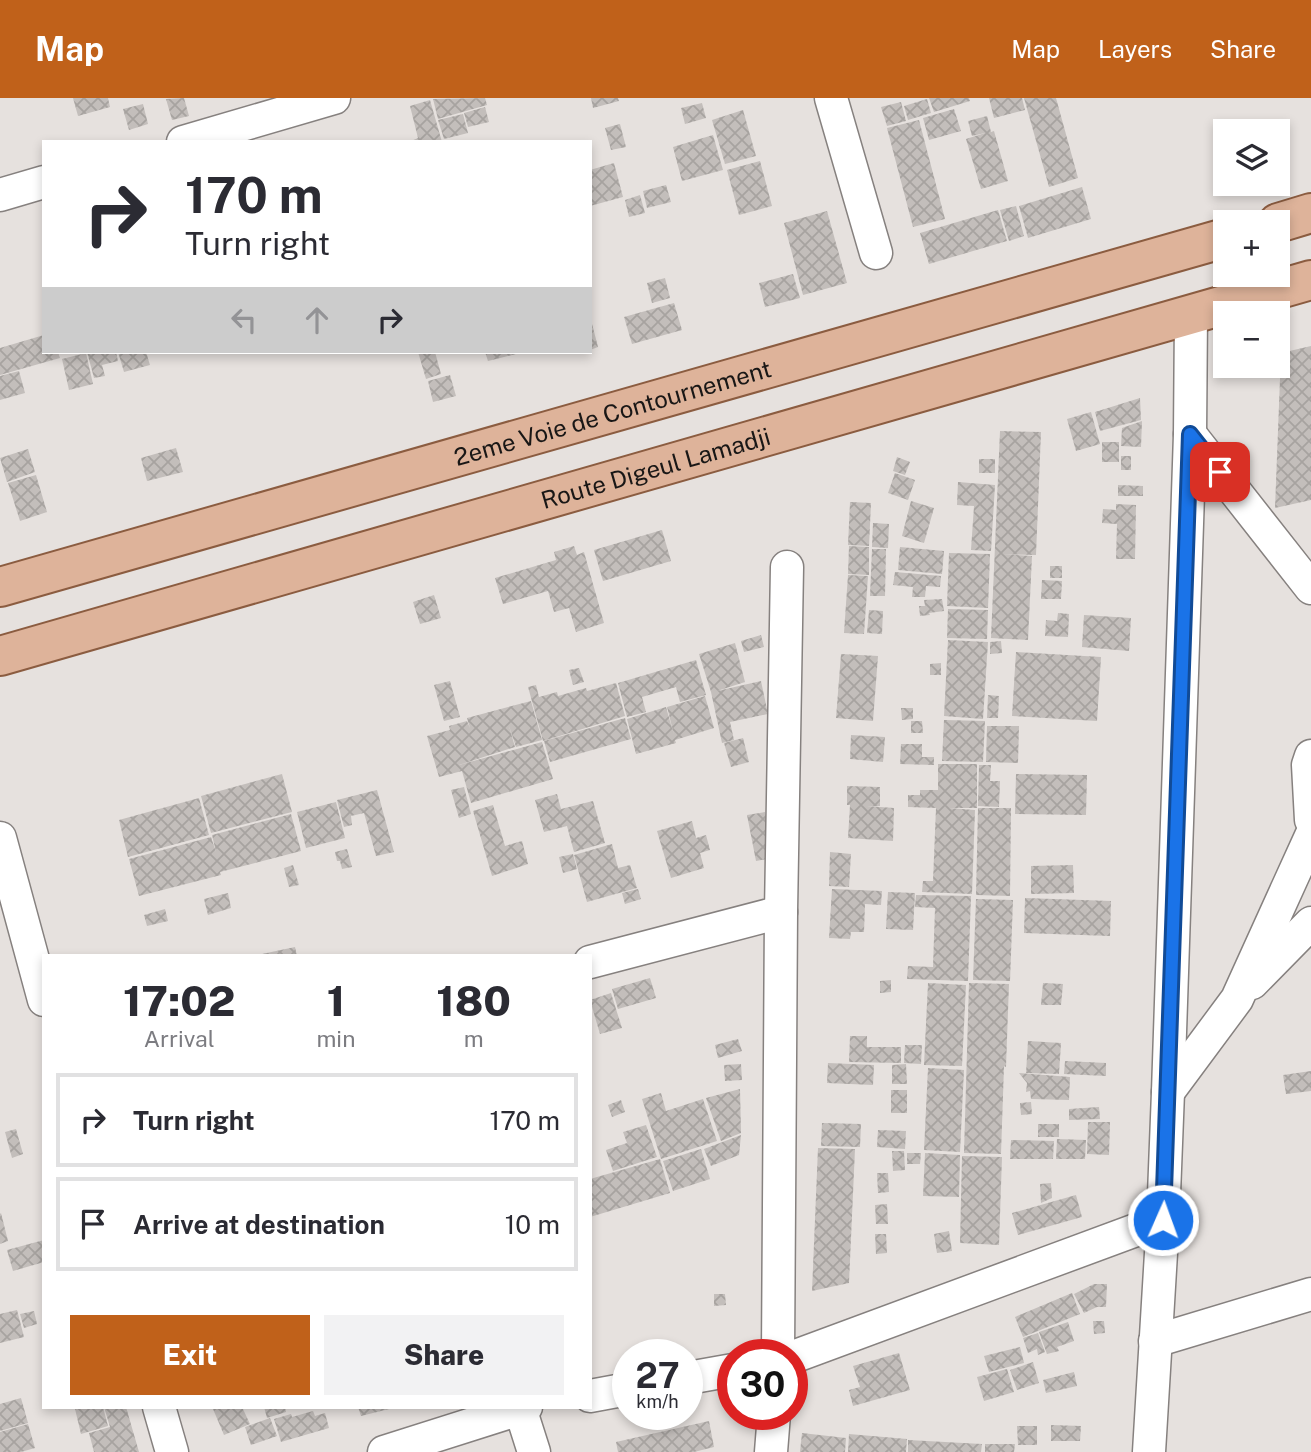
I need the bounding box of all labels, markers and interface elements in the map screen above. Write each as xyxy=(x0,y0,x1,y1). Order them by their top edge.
text: Map xyxy=(35,30,104,68)
text: Map xyxy=(1011,35,1060,63)
text: Layers xyxy=(1098,35,1172,63)
text: Share xyxy=(1210,35,1276,63)
map controls xyxy=(1213,119,1290,378)
button: layers xyxy=(1213,119,1290,196)
text: 170 m xyxy=(185,166,323,224)
icon: right xyxy=(70,168,161,259)
button: + xyxy=(1213,210,1290,287)
text: Turn right xyxy=(185,225,330,262)
icon: left xyxy=(225,301,263,339)
icon: ahead xyxy=(298,301,336,339)
icon: right xyxy=(371,301,409,339)
button: − xyxy=(1213,301,1290,378)
street label: 2eme Voie de Contournement xyxy=(451,354,774,471)
street label: Route Digeul Lamadji xyxy=(538,422,773,514)
pin xyxy=(1190,442,1250,502)
icon: arrive xyxy=(1201,453,1239,491)
text: 17:02 xyxy=(123,976,235,1025)
text: 1 xyxy=(327,976,345,1025)
text: 180 xyxy=(436,976,511,1025)
text: Arrival xyxy=(144,1025,215,1052)
text: min xyxy=(316,1025,355,1052)
text: m xyxy=(464,1025,484,1052)
icon: right xyxy=(74,1101,112,1139)
text: Turn right xyxy=(133,1105,255,1136)
text: 170 m xyxy=(490,1105,560,1136)
position arrow xyxy=(1126,1183,1200,1257)
icon: arrive xyxy=(74,1205,112,1243)
text: Arrive at destination xyxy=(133,1209,385,1240)
text: 10 m xyxy=(505,1209,560,1240)
button: Exit xyxy=(70,1315,310,1395)
button: Share xyxy=(324,1315,564,1395)
speed limit sign: 30 xyxy=(717,1339,808,1430)
text: 27 xyxy=(635,1355,680,1396)
text: km/h xyxy=(636,1391,679,1412)

